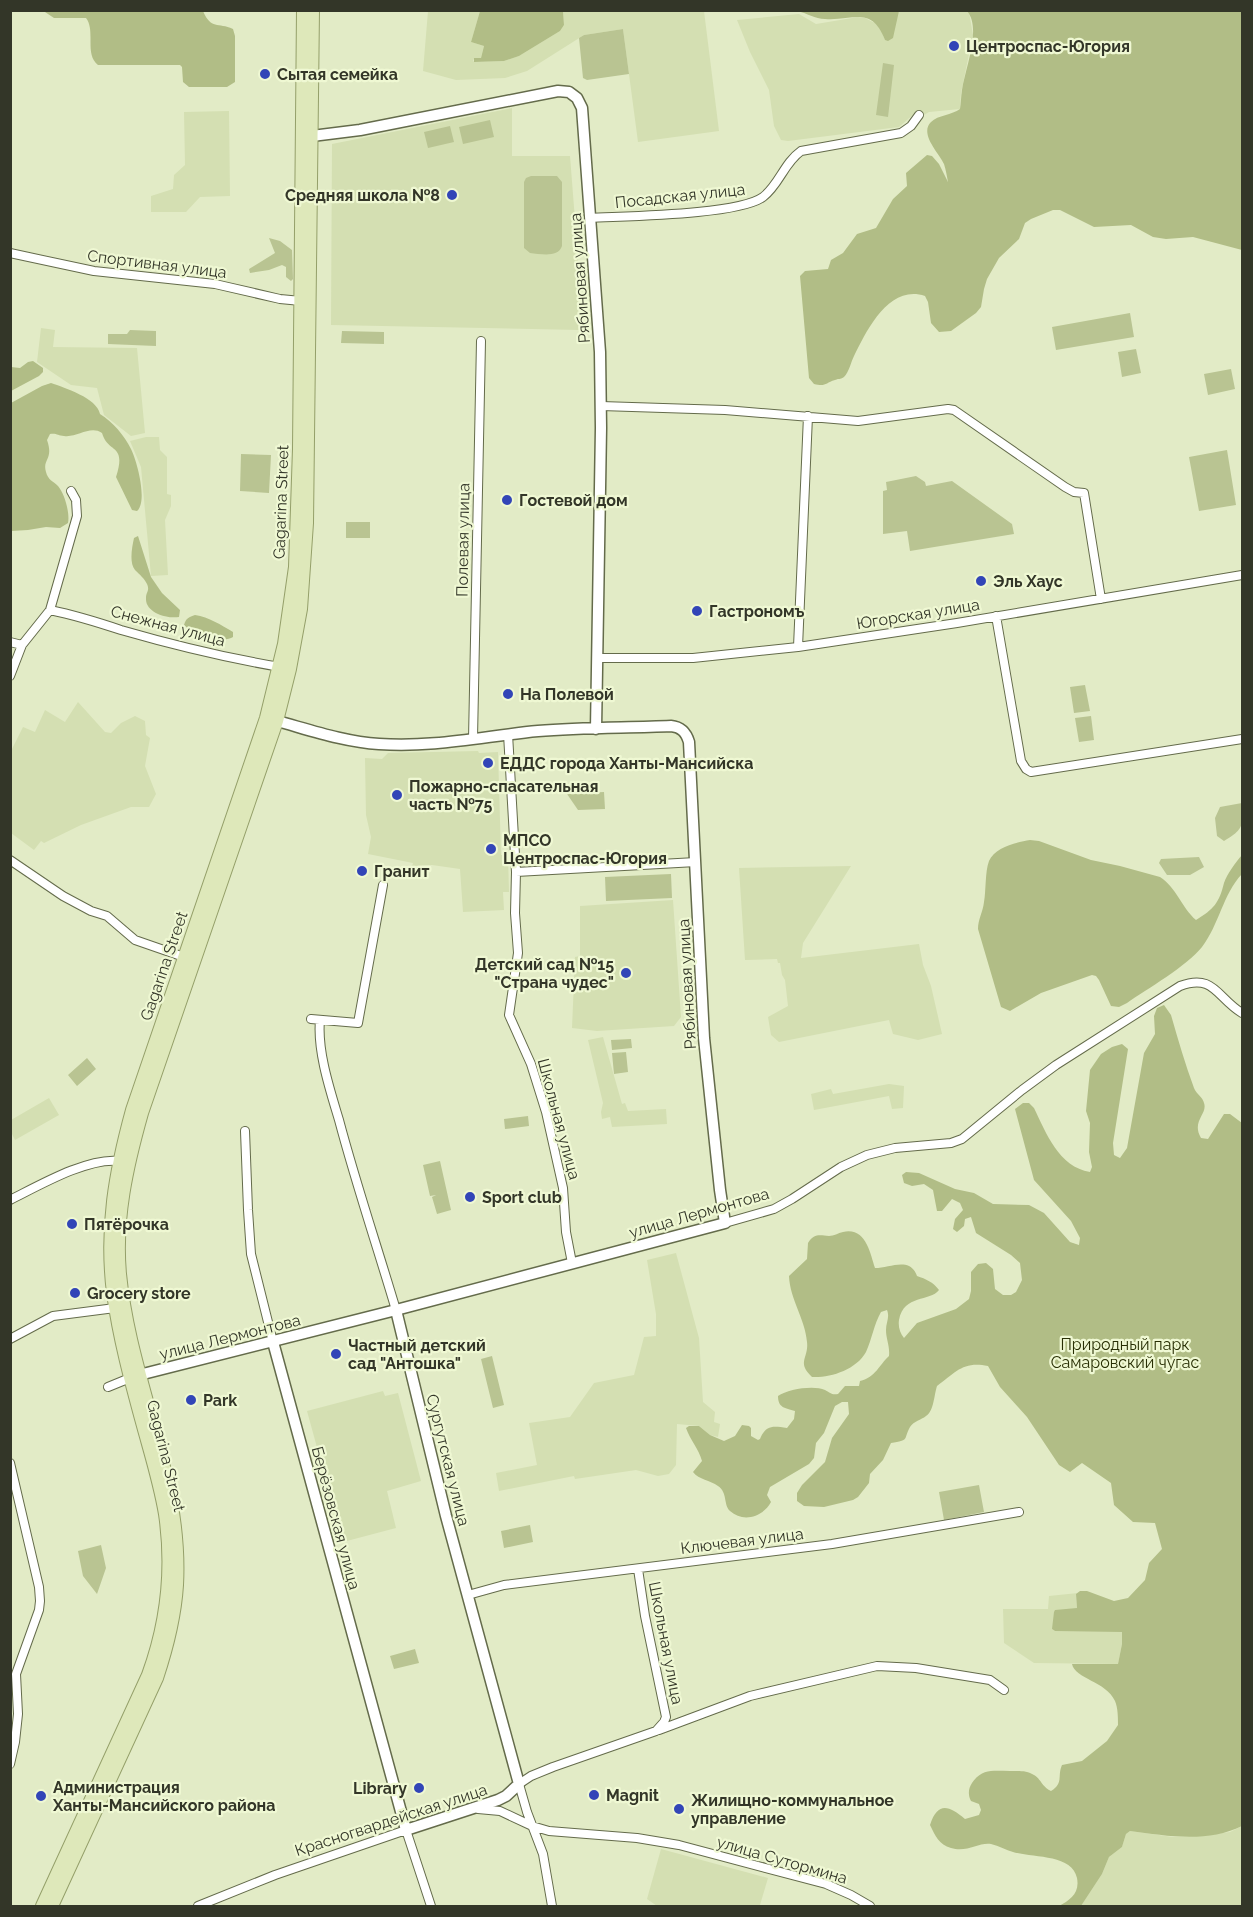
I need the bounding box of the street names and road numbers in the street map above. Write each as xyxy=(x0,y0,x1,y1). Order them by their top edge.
street label: Посадская улица xyxy=(614,180,746,212)
street label: Рябиновая улица xyxy=(566,212,594,344)
street label: Спортивная улица xyxy=(86,246,228,282)
street label: Gagarina Street xyxy=(270,444,293,559)
street label: Полевая улица xyxy=(453,483,473,597)
street label: Югорская улица xyxy=(855,595,981,633)
street label: Снежная улица xyxy=(109,602,227,650)
street label: Gagarina Street xyxy=(136,908,192,1023)
street label: Рябиновая улица xyxy=(674,918,700,1050)
street label: Школьная улица xyxy=(534,1056,584,1182)
street label: улица Лермонтова xyxy=(627,1184,771,1242)
street label: улица Лермонтова xyxy=(157,1310,303,1364)
street label: Сургутская улица xyxy=(422,1392,474,1528)
street label: Gagarina Street xyxy=(143,1398,189,1514)
street label: Берёзовская улица xyxy=(308,1444,364,1592)
street label: Ключевая улица xyxy=(679,1524,805,1558)
street label: Школьная улица xyxy=(645,1580,687,1706)
street label: Красногвардейская улица xyxy=(292,1780,490,1860)
street label: улица Сутормина xyxy=(715,1832,849,1888)

